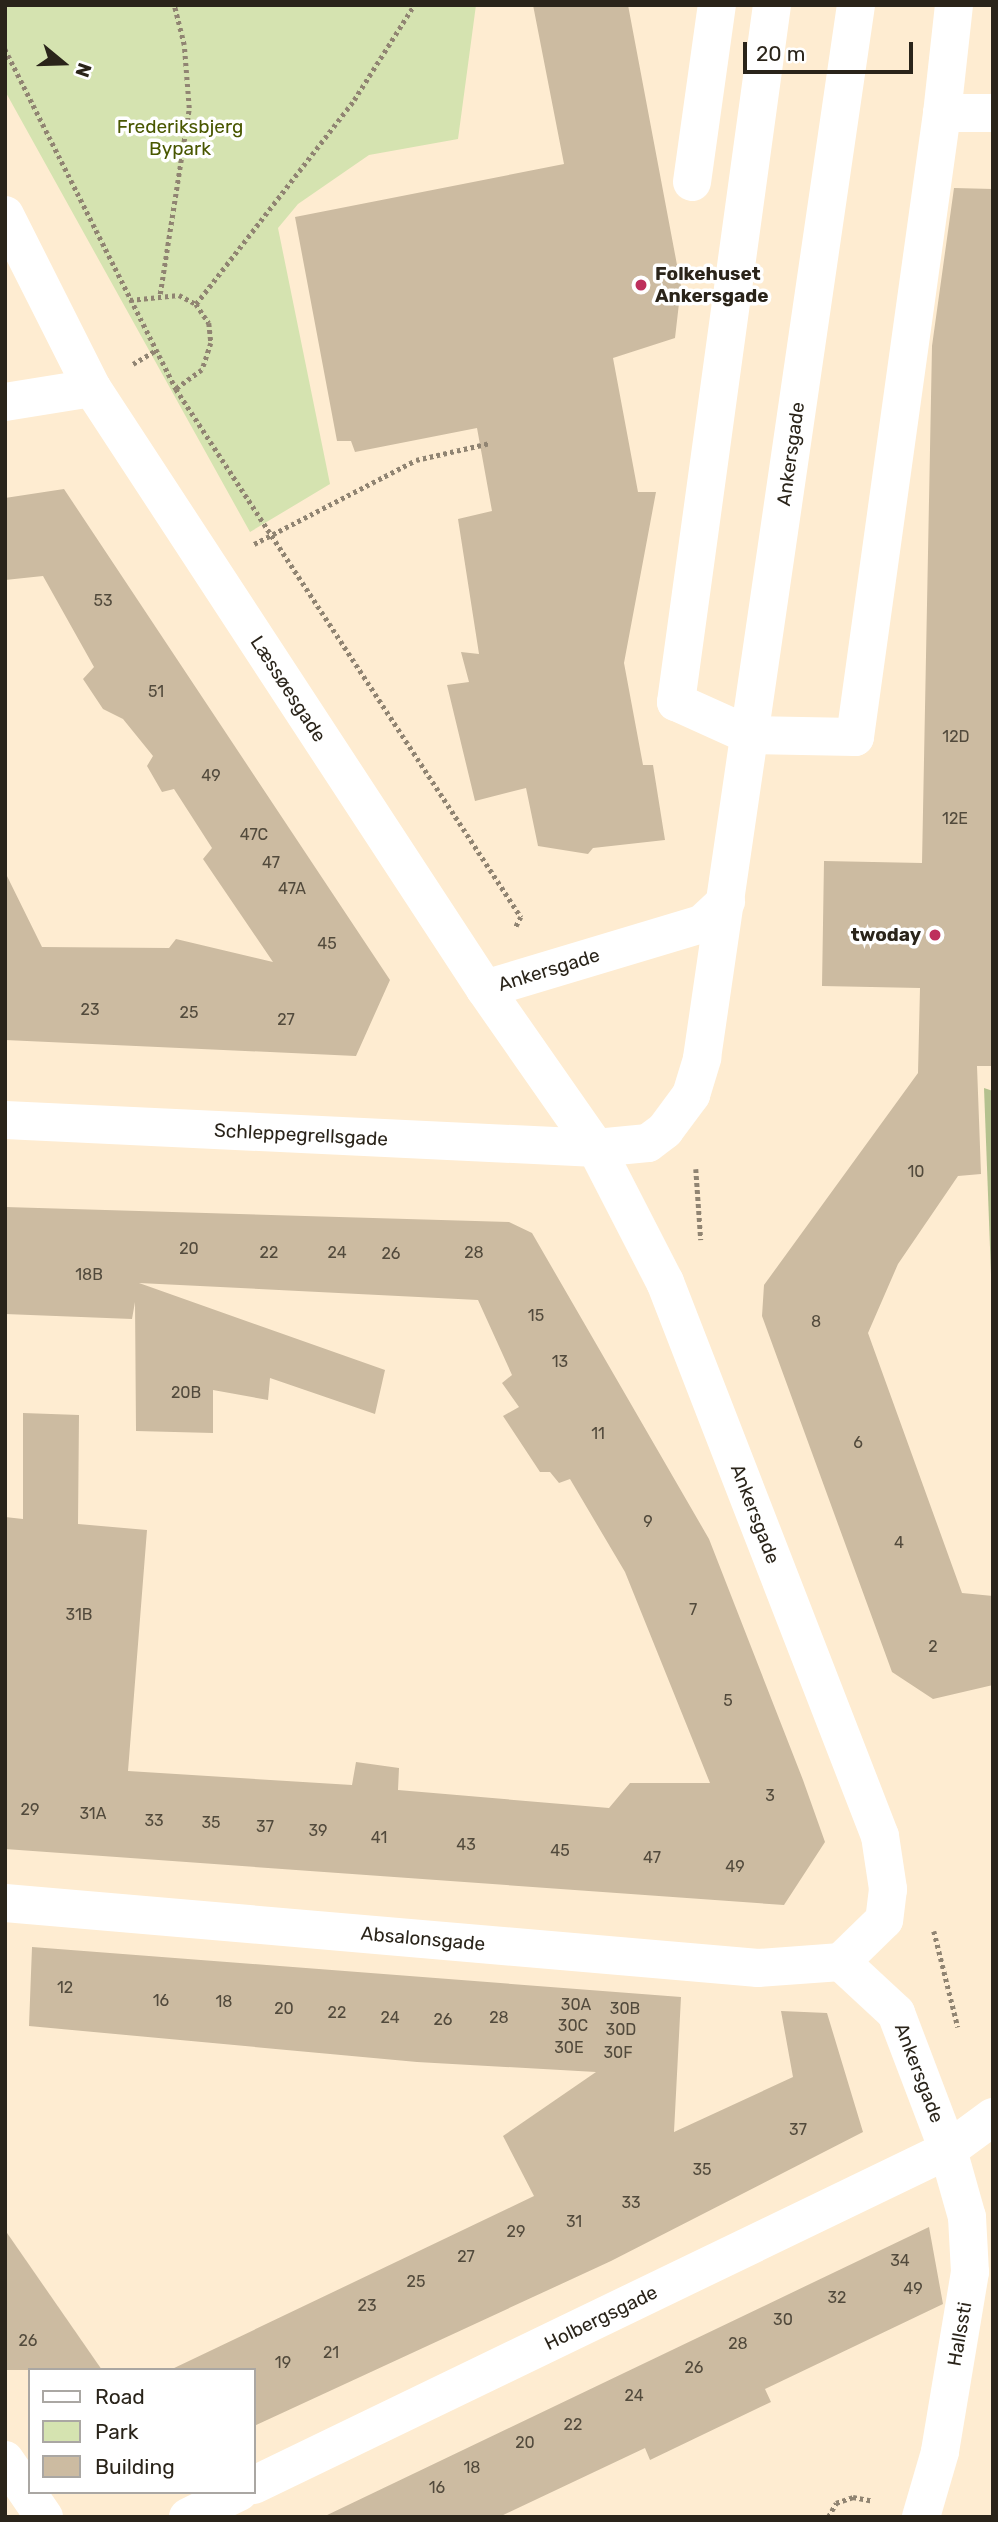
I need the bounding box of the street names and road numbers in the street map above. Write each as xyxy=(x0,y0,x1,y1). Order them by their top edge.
street label: Ankersgade xyxy=(772,400,810,508)
street label: Læssøesgade xyxy=(245,632,331,746)
street label: Ankersgade xyxy=(496,944,602,996)
street label: Schleppegrellsgade xyxy=(213,1119,389,1151)
street label: Ankersgade xyxy=(726,1461,784,1567)
street label: Absalonsgade xyxy=(360,1922,486,1956)
street label: Ankersgade xyxy=(890,2020,948,2126)
street label: Holbergsgade xyxy=(541,2281,661,2355)
street label: Hallssti xyxy=(943,2300,977,2368)

